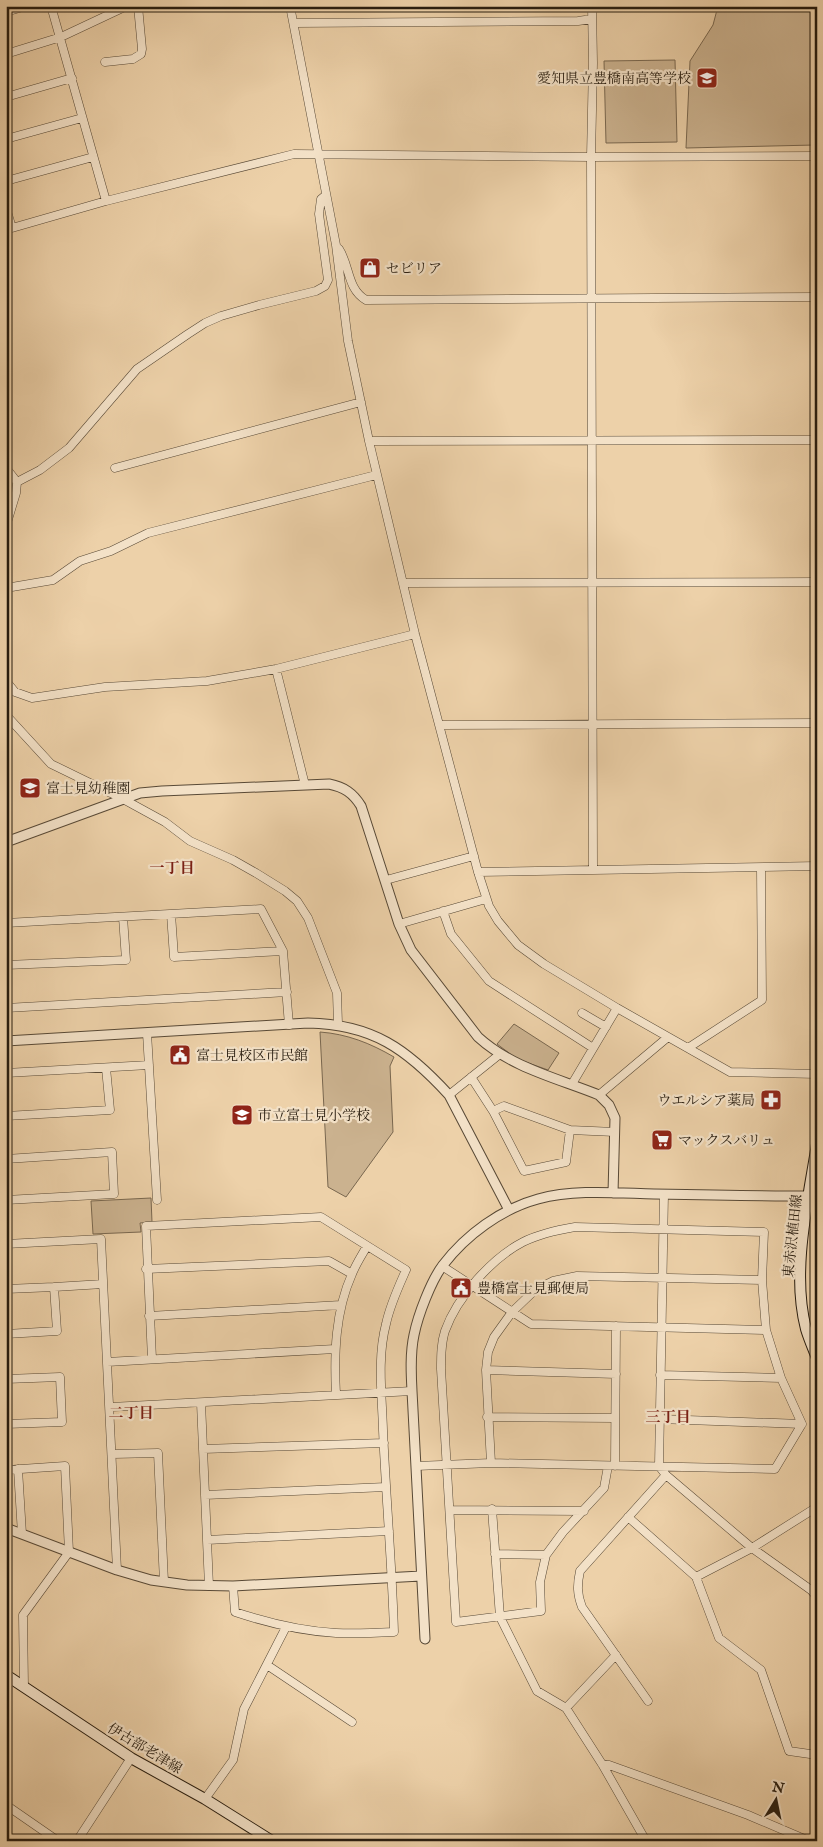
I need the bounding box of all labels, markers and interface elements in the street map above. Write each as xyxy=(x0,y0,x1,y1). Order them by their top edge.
school or university icon: 愛知県立豊橋南高等学校 xyxy=(695,66,719,90)
place label: 愛知県立豊橋南高等学校 xyxy=(537,70,691,88)
shop icon: セビリア xyxy=(358,256,382,280)
place label: セビリア xyxy=(386,260,442,278)
school or university icon: 富士見幼稚園 xyxy=(18,776,42,800)
place label: 富士見幼稚園 xyxy=(46,780,130,798)
district label: 一丁目 xyxy=(149,859,195,878)
public building icon: 富士見校区市民館 xyxy=(168,1043,192,1067)
place label: 富士見校区市民館 xyxy=(196,1047,308,1065)
pharmacy icon: ウエルシア薬局 xyxy=(759,1088,783,1112)
place label: ウエルシア薬局 xyxy=(657,1092,755,1110)
school or university icon: 市立富士見小学校 xyxy=(230,1103,254,1127)
place label: 市立富士見小学校 xyxy=(258,1107,370,1125)
supermarket icon: マックスバリュ xyxy=(650,1128,674,1152)
place label: マックスバリュ xyxy=(678,1132,775,1150)
street label: 東赤沢植田線 xyxy=(780,1193,806,1279)
public building icon: 豊橋富士見郵便局 xyxy=(449,1276,473,1300)
place label: 豊橋富士見郵便局 xyxy=(477,1280,589,1298)
district label: 二丁目 xyxy=(108,1404,154,1423)
district label: 三丁目 xyxy=(645,1408,691,1427)
street label: 伊古部老津線 xyxy=(104,1720,185,1778)
north arrow xyxy=(750,1774,800,1824)
text: N xyxy=(770,1778,786,1798)

